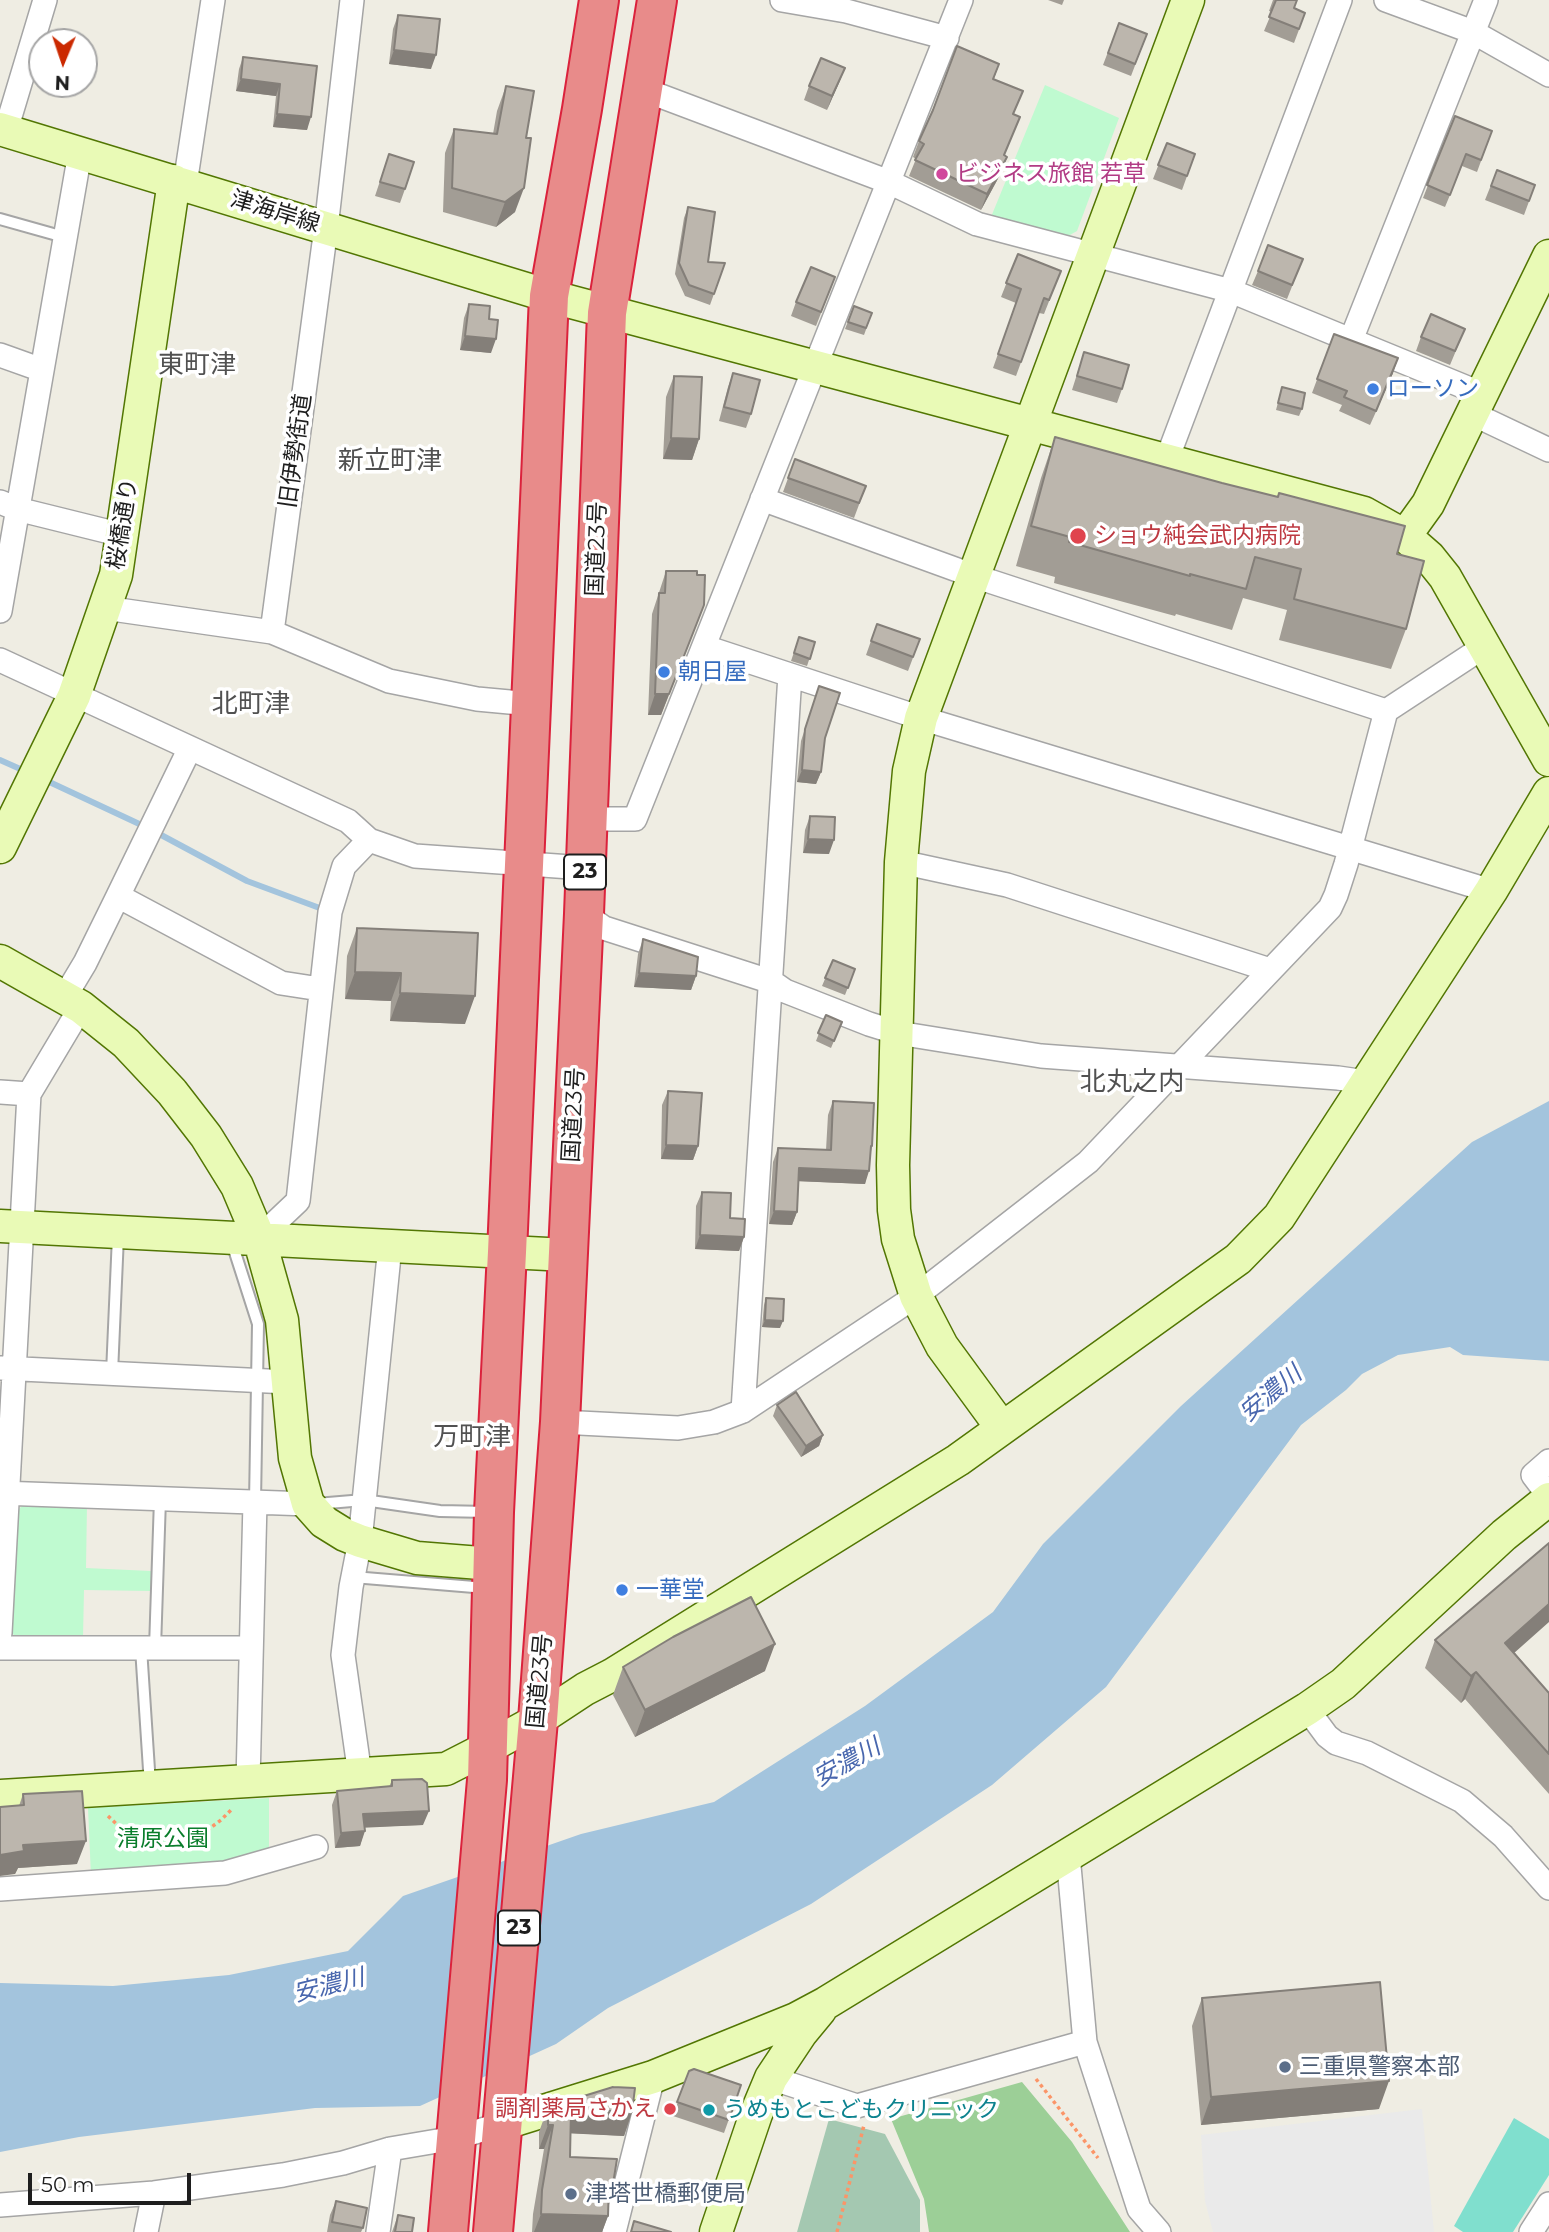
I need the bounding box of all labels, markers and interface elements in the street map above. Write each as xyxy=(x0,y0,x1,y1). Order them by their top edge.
north arrow xyxy=(28,28,98,98)
text: N xyxy=(54,71,70,94)
place label: ビジネス旅館 若草 xyxy=(956,160,1146,188)
marker: ビジネス旅館 若草 xyxy=(934,166,950,182)
street label: 津海岸線 xyxy=(227,185,323,239)
district label: 東町津 xyxy=(158,349,236,381)
place label: ローソン xyxy=(1387,375,1479,403)
marker: ローソン xyxy=(1365,381,1381,397)
street label: 旧伊勢街道 xyxy=(274,392,318,510)
district label: 新立町津 xyxy=(338,445,442,477)
street label: 桜橋通り xyxy=(102,476,144,572)
street label: 国道23号 xyxy=(582,501,612,597)
place label: ショウ純会武内病院 xyxy=(1094,522,1301,550)
marker: ショウ純会武内病院 xyxy=(1068,526,1088,546)
place label: 朝日屋 xyxy=(678,658,747,686)
marker: 朝日屋 xyxy=(656,664,672,680)
district label: 北町津 xyxy=(212,688,290,720)
road number: 23 xyxy=(564,854,606,890)
district label: 北丸之内 xyxy=(1080,1066,1184,1098)
street label: 国道23号 xyxy=(558,1067,590,1163)
water label: 安濃川 xyxy=(1234,1360,1308,1428)
district label: 万町津 xyxy=(433,1421,511,1453)
place label: 一華堂 xyxy=(636,1576,705,1604)
marker: 一華堂 xyxy=(614,1582,630,1598)
street label: 国道23号 xyxy=(522,1632,558,1730)
water label: 安濃川 xyxy=(809,1733,885,1793)
park label: 清原公園 xyxy=(117,1825,209,1853)
road number: 23 xyxy=(498,1910,540,1946)
water label: 安濃川 xyxy=(291,1963,367,2009)
place label: 三重県警察本部 xyxy=(1299,2053,1460,2081)
marker: 三重県警察本部 xyxy=(1277,2059,1293,2075)
place label: 調剤薬局さかえ xyxy=(495,2095,656,2123)
place label: うめもとこどもクリニック xyxy=(723,2096,999,2124)
marker: 調剤薬局さかえ xyxy=(662,2101,678,2117)
marker: うめもとこどもクリニック xyxy=(701,2102,717,2118)
scale bar xyxy=(32,2158,194,2202)
text: 50 m xyxy=(41,2172,95,2197)
place label: 津塔世橋郵便局 xyxy=(585,2180,746,2208)
marker: 津塔世橋郵便局 xyxy=(563,2186,579,2202)

